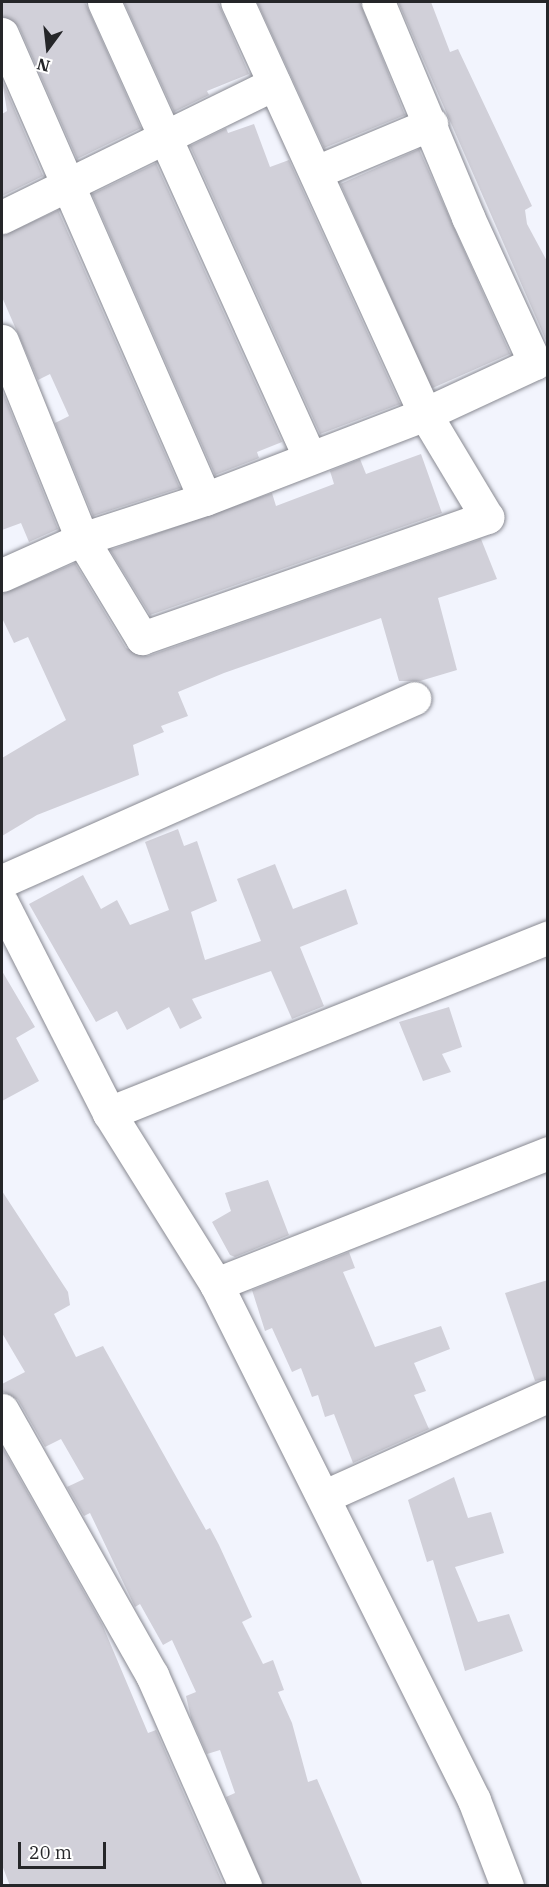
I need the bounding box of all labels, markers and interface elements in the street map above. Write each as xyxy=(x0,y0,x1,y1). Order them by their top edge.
north arrow xyxy=(18,18,78,78)
text: N xyxy=(35,54,52,77)
scale bar xyxy=(21,1830,110,1868)
text: 20 m xyxy=(29,1841,72,1864)

